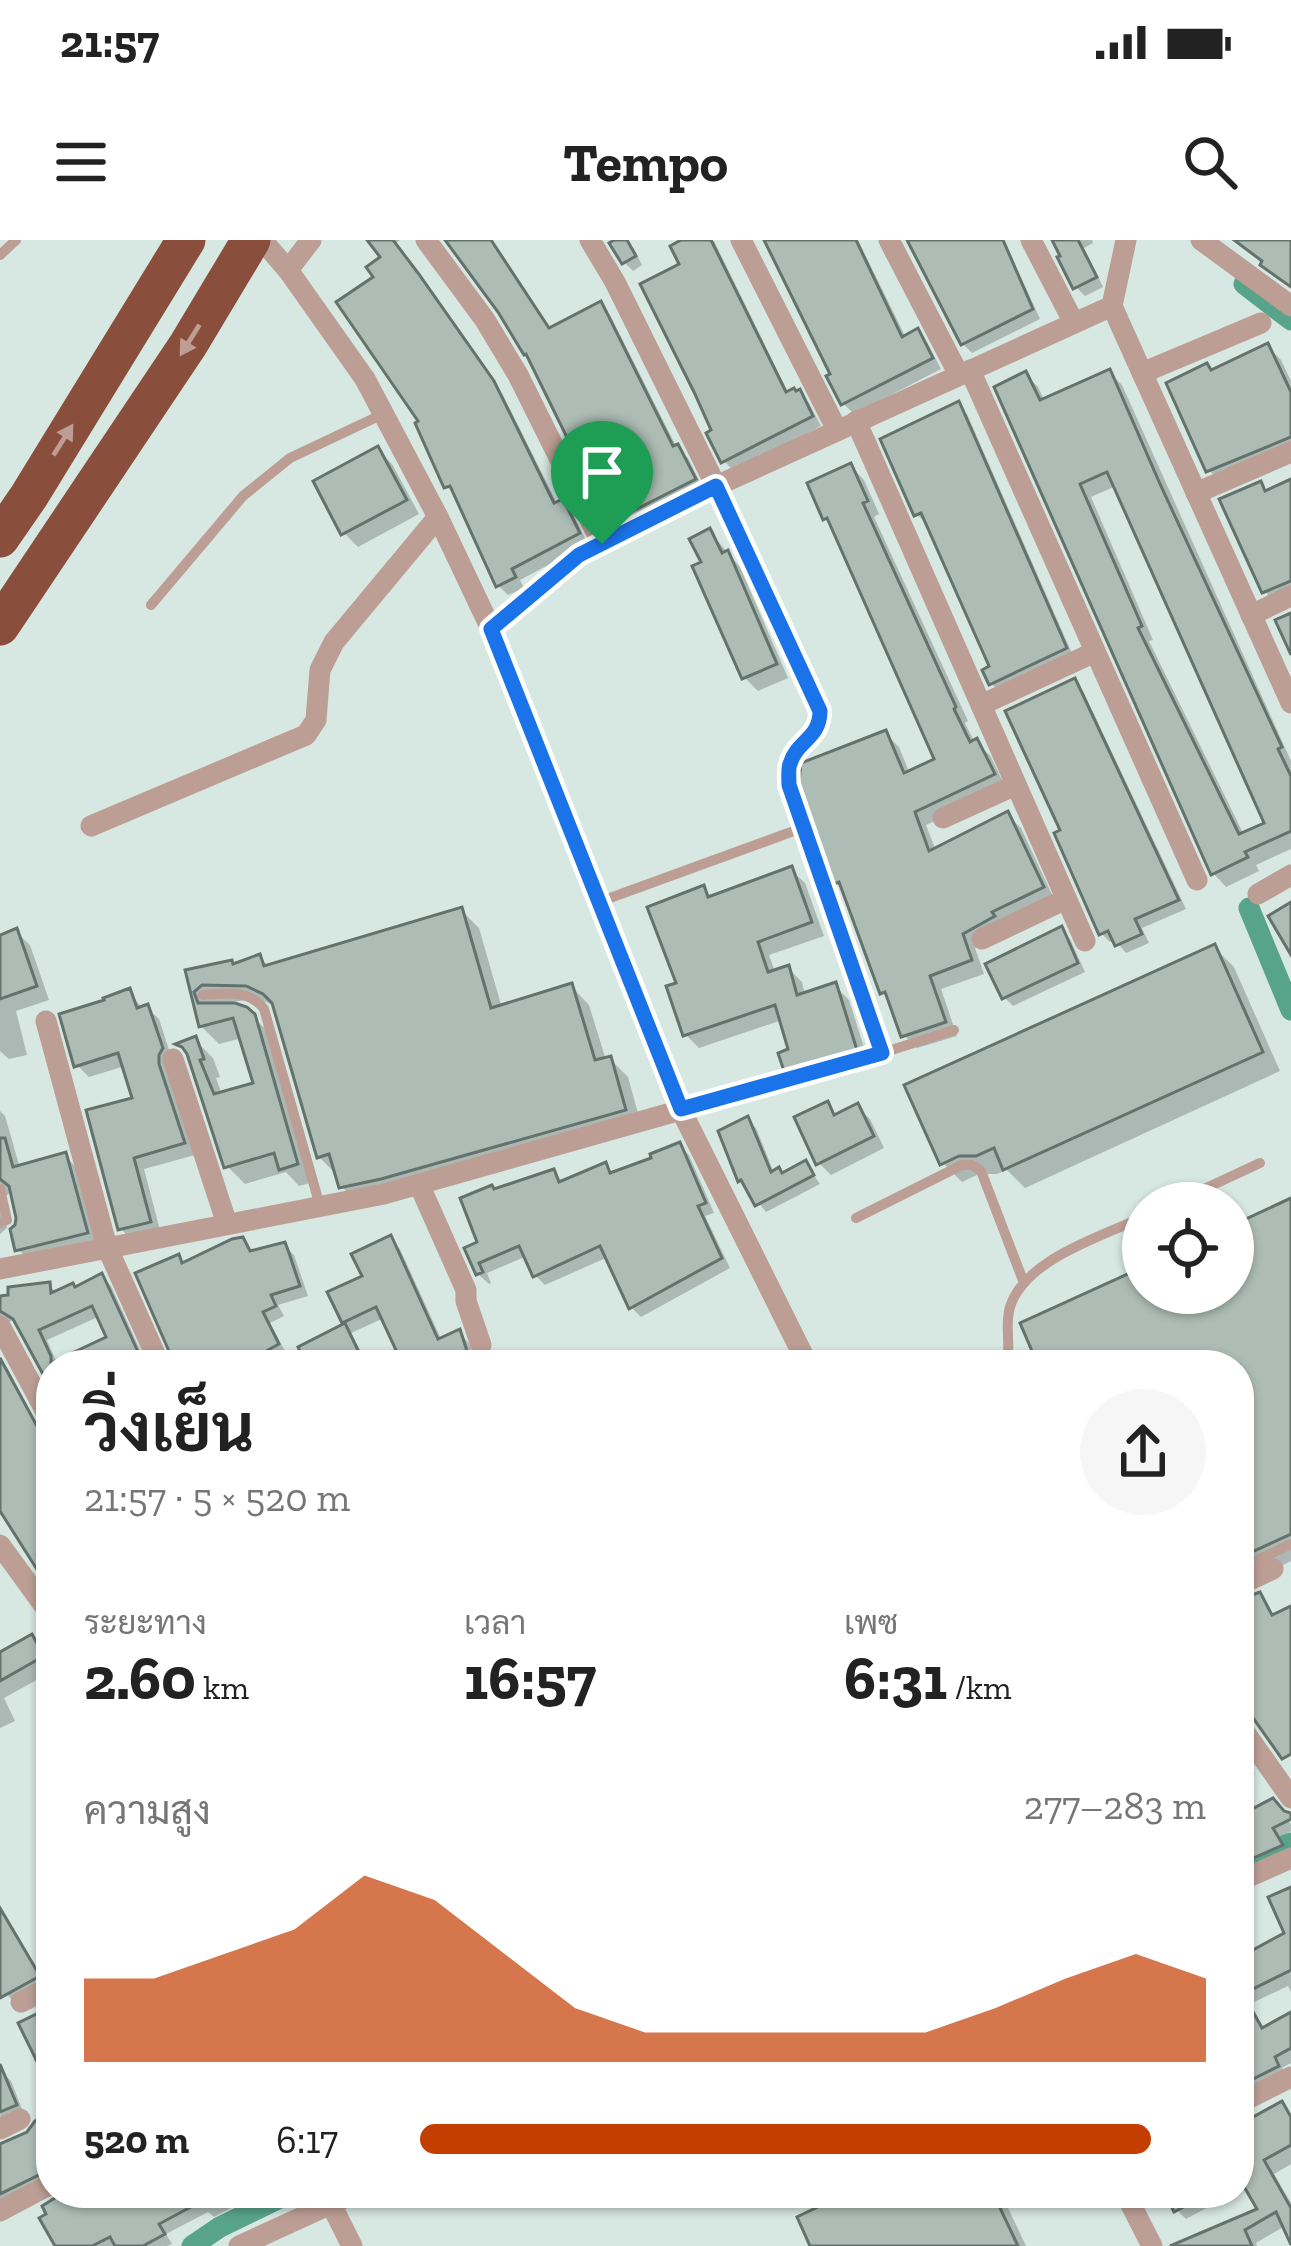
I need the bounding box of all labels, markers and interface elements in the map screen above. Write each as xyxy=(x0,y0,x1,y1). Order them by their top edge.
text: 21:57 xyxy=(60,15,159,69)
icon: menu xyxy=(48,129,114,195)
icon: search xyxy=(1177,129,1243,195)
text: Tempo xyxy=(563,130,728,195)
one-way arrow xyxy=(180,323,201,357)
pin xyxy=(551,421,653,544)
one-way arrow xyxy=(52,423,73,457)
icon: arrive xyxy=(569,439,635,505)
map controls xyxy=(1122,1182,1254,1314)
button: locate xyxy=(1122,1182,1254,1314)
text: วิ่งเย็น xyxy=(84,1389,254,1468)
button: share xyxy=(1080,1389,1206,1515)
text: 21:57 · 5 × 520 m xyxy=(84,1474,350,1521)
text: ระยะทาง xyxy=(84,1603,207,1642)
text: เวลา xyxy=(464,1603,526,1642)
text: เพซ xyxy=(844,1603,898,1642)
text: 2.60 xyxy=(84,1642,196,1714)
text: 16:57 xyxy=(464,1642,596,1714)
text: 6:31 xyxy=(844,1642,947,1714)
text: km xyxy=(196,1668,249,1707)
text: /km xyxy=(947,1668,1012,1707)
text: 277–283 m xyxy=(1024,1782,1206,1829)
text: ความสูง xyxy=(84,1787,211,1834)
text: 520 m xyxy=(84,2116,189,2163)
text: 6:17 xyxy=(276,2116,338,2163)

